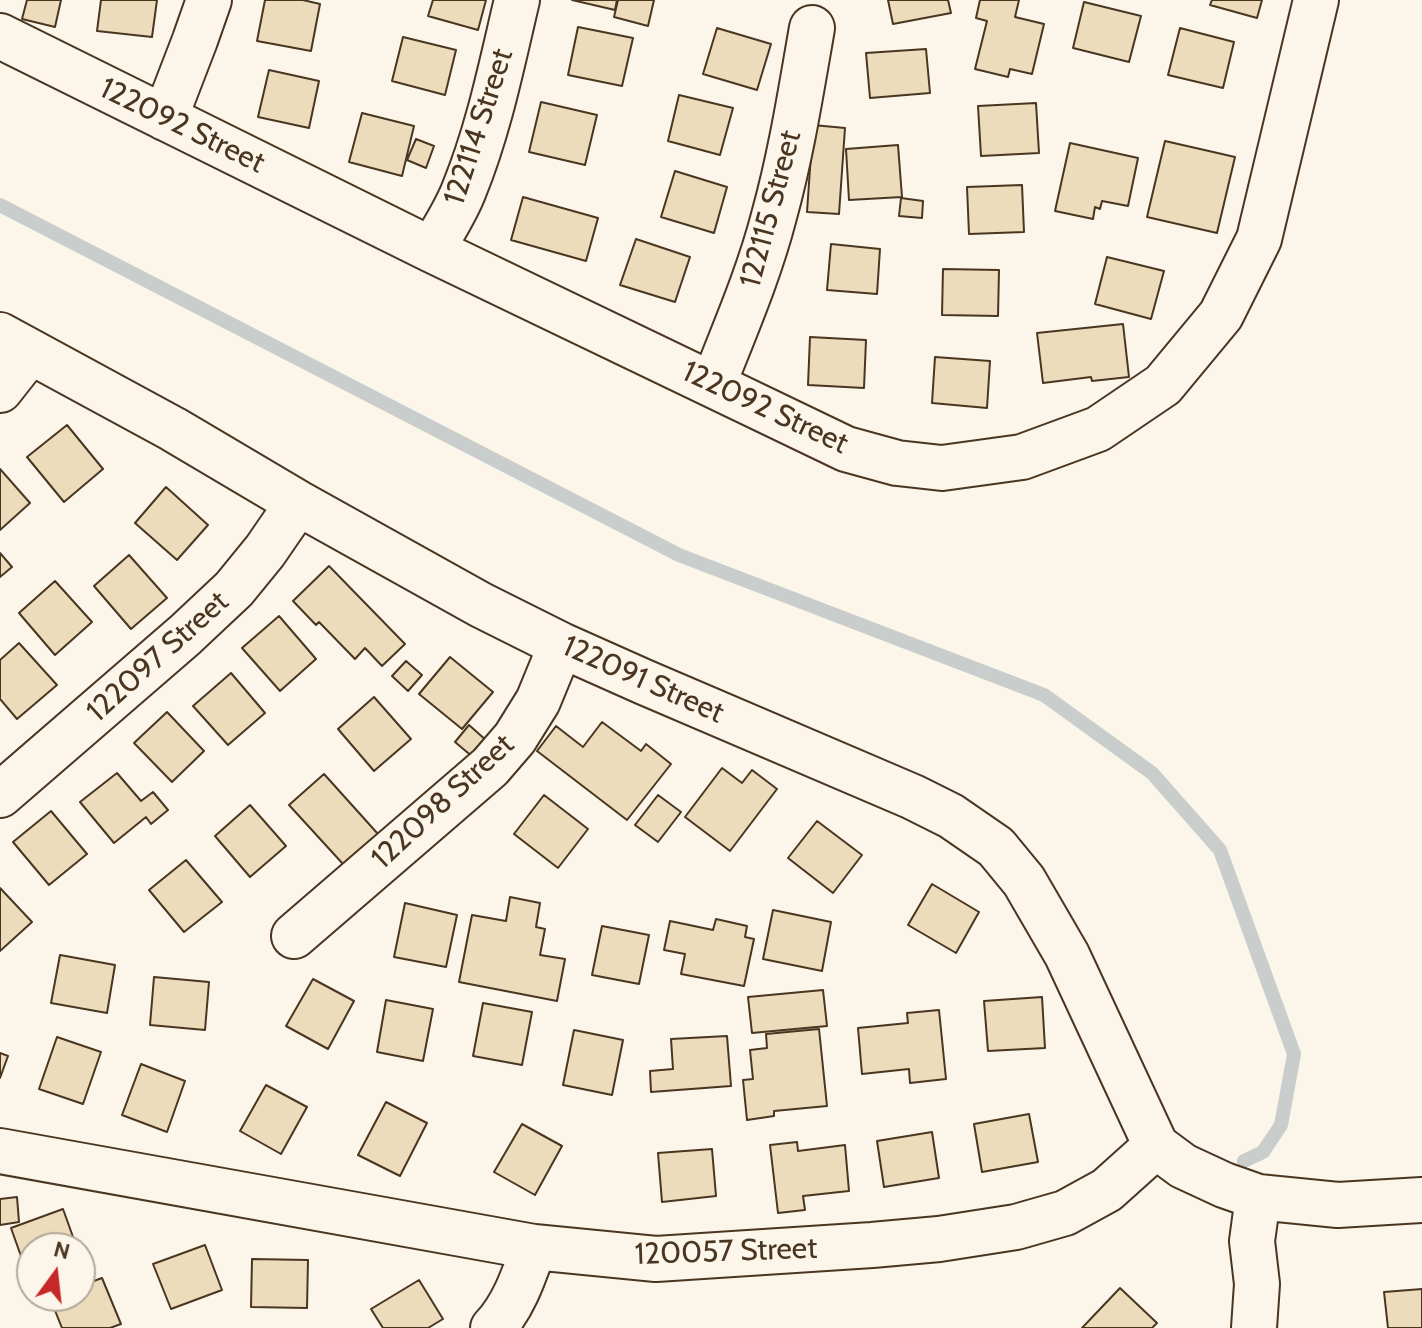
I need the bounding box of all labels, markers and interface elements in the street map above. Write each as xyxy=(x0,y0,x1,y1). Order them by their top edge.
street label: 122114 Street xyxy=(437,44,521,210)
street label: 122092 Street xyxy=(94,71,270,181)
street label: 122115 Street xyxy=(733,127,809,291)
street label: 122092 Street xyxy=(676,354,854,462)
street label: 122097 Street xyxy=(80,584,236,730)
street label: 122091 Street xyxy=(557,628,729,732)
street label: 122098 Street xyxy=(364,727,522,877)
street label: 120057 Street xyxy=(634,1231,818,1273)
north arrow xyxy=(16,1232,96,1312)
text: N xyxy=(51,1235,73,1265)

